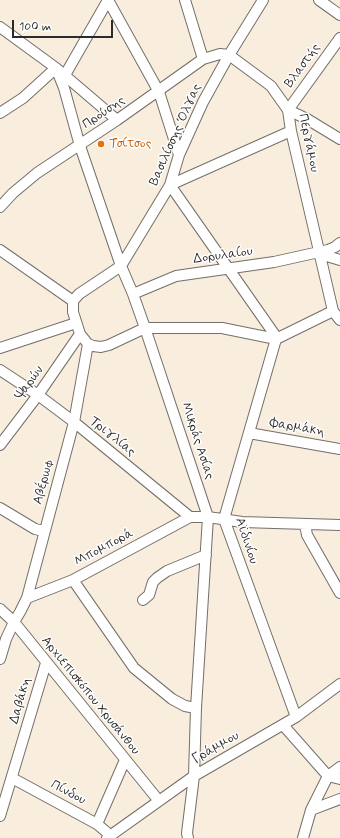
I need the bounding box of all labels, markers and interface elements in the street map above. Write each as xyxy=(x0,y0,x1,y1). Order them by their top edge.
scale bar xyxy=(14,12,115,38)
text: 100 m xyxy=(19,19,51,35)
street label: Βλαστής xyxy=(282,41,324,91)
street label: Βασιλίσσης Όλγας xyxy=(147,82,205,188)
street label: Προύσης xyxy=(80,93,128,133)
street label: Περγάμου xyxy=(294,112,322,174)
place label: Τσίτσος xyxy=(109,136,151,152)
marker: Τσίτσος xyxy=(96,139,106,149)
street label: Δορυλαίου xyxy=(192,244,254,268)
street label: Ψαρών xyxy=(13,363,47,403)
street label: Μικράς Ασίας xyxy=(177,400,217,482)
street label: Τριγλίας xyxy=(86,414,138,460)
street label: Φαρμάκη xyxy=(268,415,326,441)
street label: Αβέρωφ xyxy=(30,458,58,506)
street label: Αϊδινίου xyxy=(231,516,261,566)
street label: Μπομπορά xyxy=(72,526,136,570)
street label: Αρχιεπισκόπου Χρυσάνθου xyxy=(37,634,143,758)
street label: Δαβάκη xyxy=(7,676,35,726)
street label: Γράμμου xyxy=(190,728,242,768)
street label: Πίνδου xyxy=(48,777,88,809)

